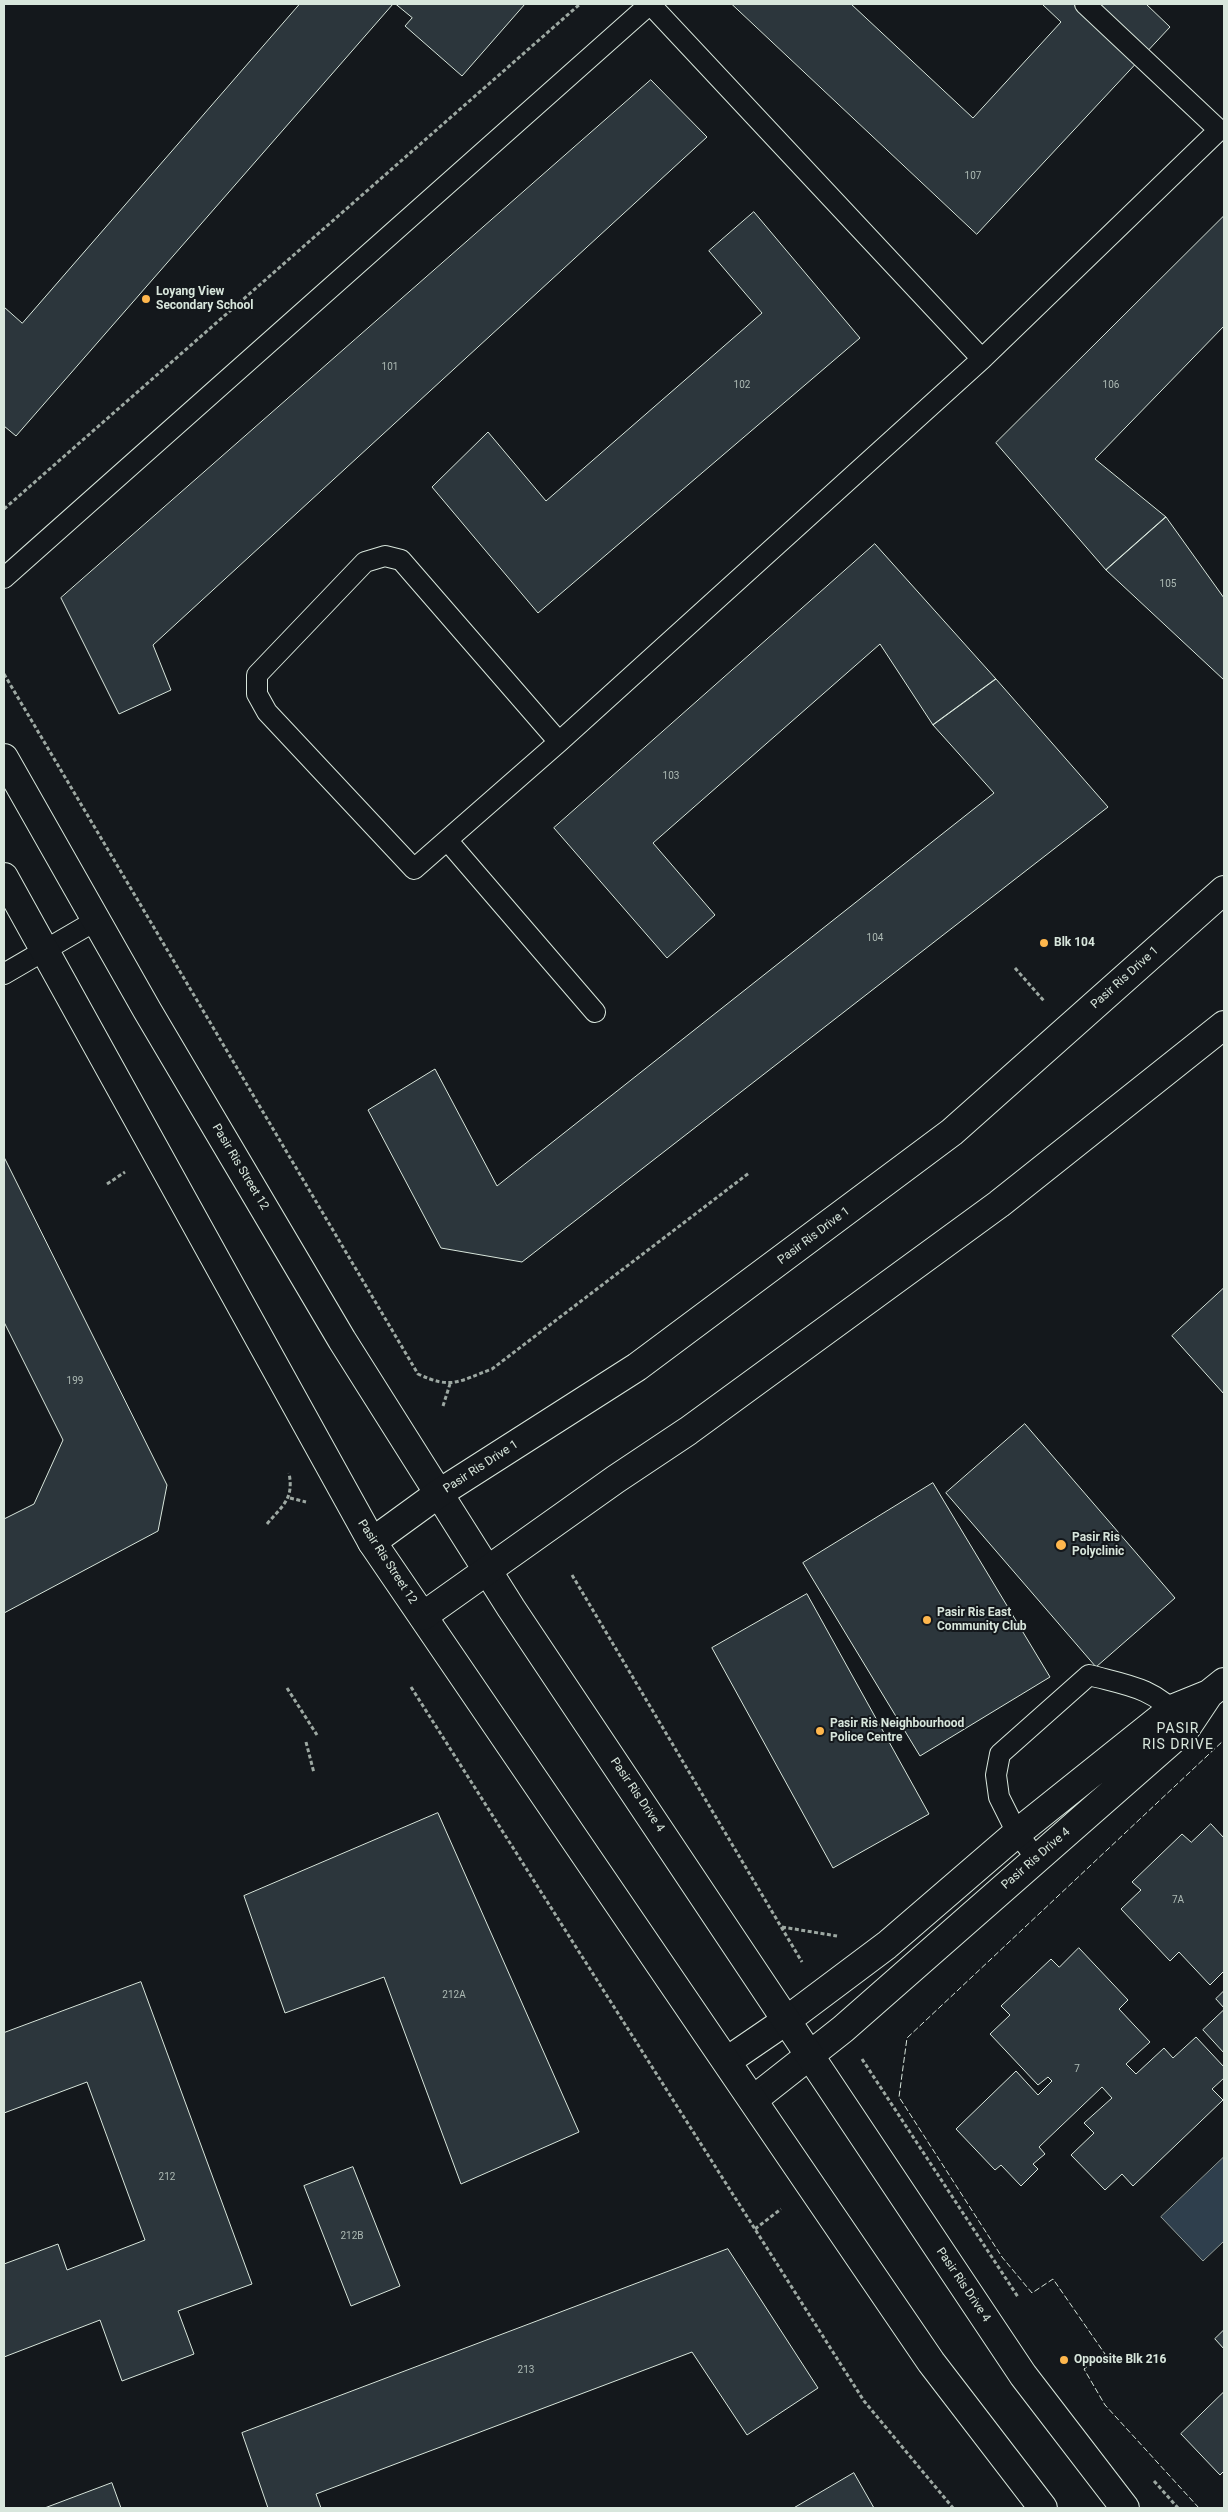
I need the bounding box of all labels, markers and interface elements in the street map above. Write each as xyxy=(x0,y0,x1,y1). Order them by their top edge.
house number: 107 xyxy=(965,170,981,182)
place label: Loyang View Secondary School xyxy=(156,285,253,313)
marker: Loyang View Secondary School xyxy=(140,293,152,305)
house number: 101 xyxy=(382,361,398,373)
house number: 102 xyxy=(734,379,750,391)
house number: 106 xyxy=(1103,379,1119,391)
house number: 105 xyxy=(1160,578,1176,590)
house number: 103 xyxy=(663,770,679,782)
house number: 104 xyxy=(867,932,883,944)
place label: Blk 104 xyxy=(1054,936,1095,950)
marker: Blk 104 xyxy=(1038,937,1050,949)
street label: Pasir Ris Drive 1 xyxy=(1088,944,1162,1012)
street label: Pasir Ris Street 12 xyxy=(209,1121,271,1213)
street label: Pasir Ris Drive 1 xyxy=(775,1204,853,1268)
house number: 199 xyxy=(67,1375,83,1387)
street label: Pasir Ris Drive 1 xyxy=(441,1437,521,1497)
street label: Pasir Ris Street 12 xyxy=(354,1517,420,1607)
place label: Pasir Ris Polyclinic xyxy=(1072,1531,1124,1559)
marker: Pasir Ris Polyclinic xyxy=(1054,1538,1068,1552)
place label: Pasir Ris East Community Club xyxy=(937,1606,1027,1634)
marker: Pasir Ris East Community Club xyxy=(921,1614,933,1626)
place label: Pasir Ris Neighbourhood Police Centre xyxy=(830,1717,964,1745)
district label: PASIR RIS DRIVE xyxy=(1141,1721,1215,1754)
marker: Pasir Ris Neighbourhood Police Centre xyxy=(814,1725,826,1737)
street label: Pasir Ris Drive 4 xyxy=(607,1755,667,1835)
street label: Pasir Ris Drive 4 xyxy=(999,1825,1073,1893)
house number: 7A xyxy=(1172,1894,1184,1906)
house number: 212A xyxy=(442,1989,466,2001)
house number: 7 xyxy=(1074,2063,1080,2075)
house number: 212 xyxy=(159,2171,175,2183)
house number: 212B xyxy=(340,2230,364,2242)
street label: Pasir Ris Drive 4 xyxy=(933,2245,993,2325)
place label: Opposite Blk 216 xyxy=(1074,2353,1166,2367)
marker: Opposite Blk 216 xyxy=(1058,2354,1070,2366)
house number: 213 xyxy=(518,2364,534,2376)

